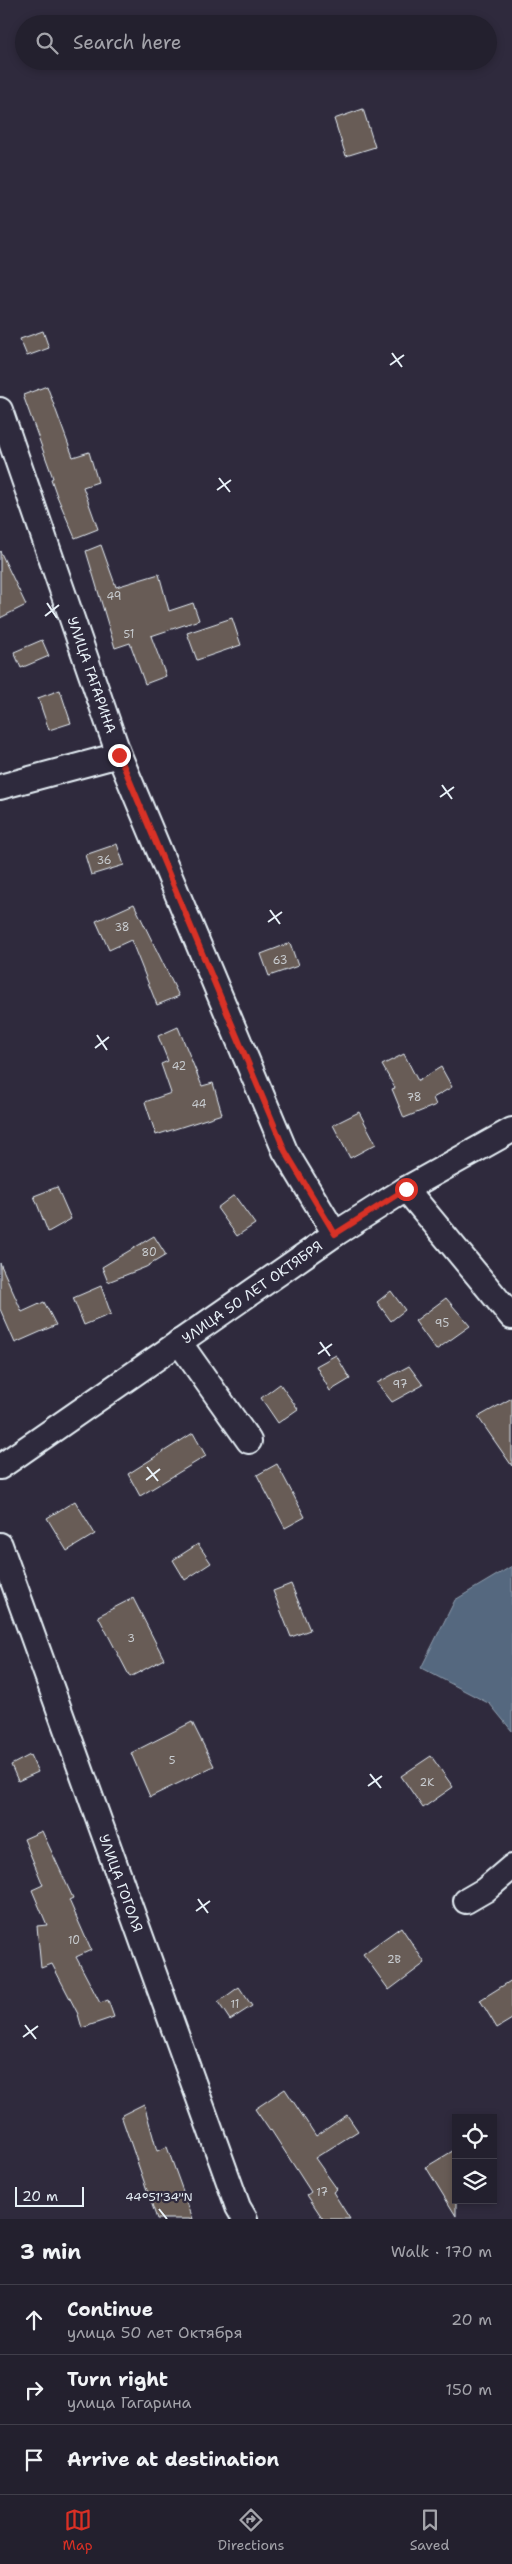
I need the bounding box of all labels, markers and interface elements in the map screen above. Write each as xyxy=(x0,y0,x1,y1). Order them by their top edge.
search box xyxy=(15,15,497,70)
icon: search xyxy=(33,29,61,57)
text: Search here xyxy=(73,30,182,55)
house number: 49 xyxy=(107,589,121,604)
street label: УЛИЦА ГАГАРИНА xyxy=(64,614,120,736)
house number: 51 xyxy=(124,627,134,642)
route end xyxy=(108,744,131,767)
house number: 36 xyxy=(96,853,112,868)
house number: 38 xyxy=(114,920,130,935)
house number: 63 xyxy=(273,953,287,968)
house number: 42 xyxy=(172,1059,186,1074)
house number: 78 xyxy=(407,1090,421,1105)
house number: 44 xyxy=(191,1097,207,1112)
route start xyxy=(395,1178,418,1201)
street label: УЛИЦА 50 ЛЕТ ОКТЯБРЯ xyxy=(178,1237,326,1347)
house number: 80 xyxy=(141,1245,157,1260)
house number: 95 xyxy=(435,1316,449,1331)
house number: 97 xyxy=(393,1377,408,1392)
house number: 3 xyxy=(127,1631,135,1646)
house number: 5 xyxy=(169,1753,176,1768)
house number: 2К xyxy=(420,1775,434,1790)
street label: УЛИЦА ГОГОЛЯ xyxy=(95,1832,147,1934)
house number: 10 xyxy=(68,1933,80,1948)
house number: 2В xyxy=(387,1952,402,1967)
house number: 11 xyxy=(231,1997,239,2012)
map controls xyxy=(452,2114,497,2204)
button: locate xyxy=(452,2114,497,2159)
button: layers xyxy=(452,2159,497,2204)
scale bar xyxy=(15,2184,84,2207)
house number: 17 xyxy=(316,2185,328,2200)
text: 20 m xyxy=(22,2187,58,2205)
text: 44°51'34"N xyxy=(125,2189,193,2205)
text: 3 min xyxy=(20,2238,81,2266)
text: Walk · 170 m xyxy=(391,2241,492,2262)
text: Continue xyxy=(67,2297,153,2322)
icon: ahead xyxy=(20,2306,48,2334)
text: 20 m xyxy=(451,2309,492,2330)
text: улица 50 лет Октября xyxy=(67,2322,242,2343)
text: Turn right xyxy=(67,2367,168,2392)
icon: right xyxy=(20,2376,48,2404)
text: 150 m xyxy=(445,2379,492,2400)
text: улица Гагарина xyxy=(67,2392,192,2413)
icon: arrive xyxy=(20,2446,48,2474)
text: Arrive at destination xyxy=(67,2447,279,2472)
tab: Map xyxy=(63,2506,93,2554)
tab: Directions xyxy=(218,2506,284,2554)
tab: Saved xyxy=(410,2506,449,2554)

